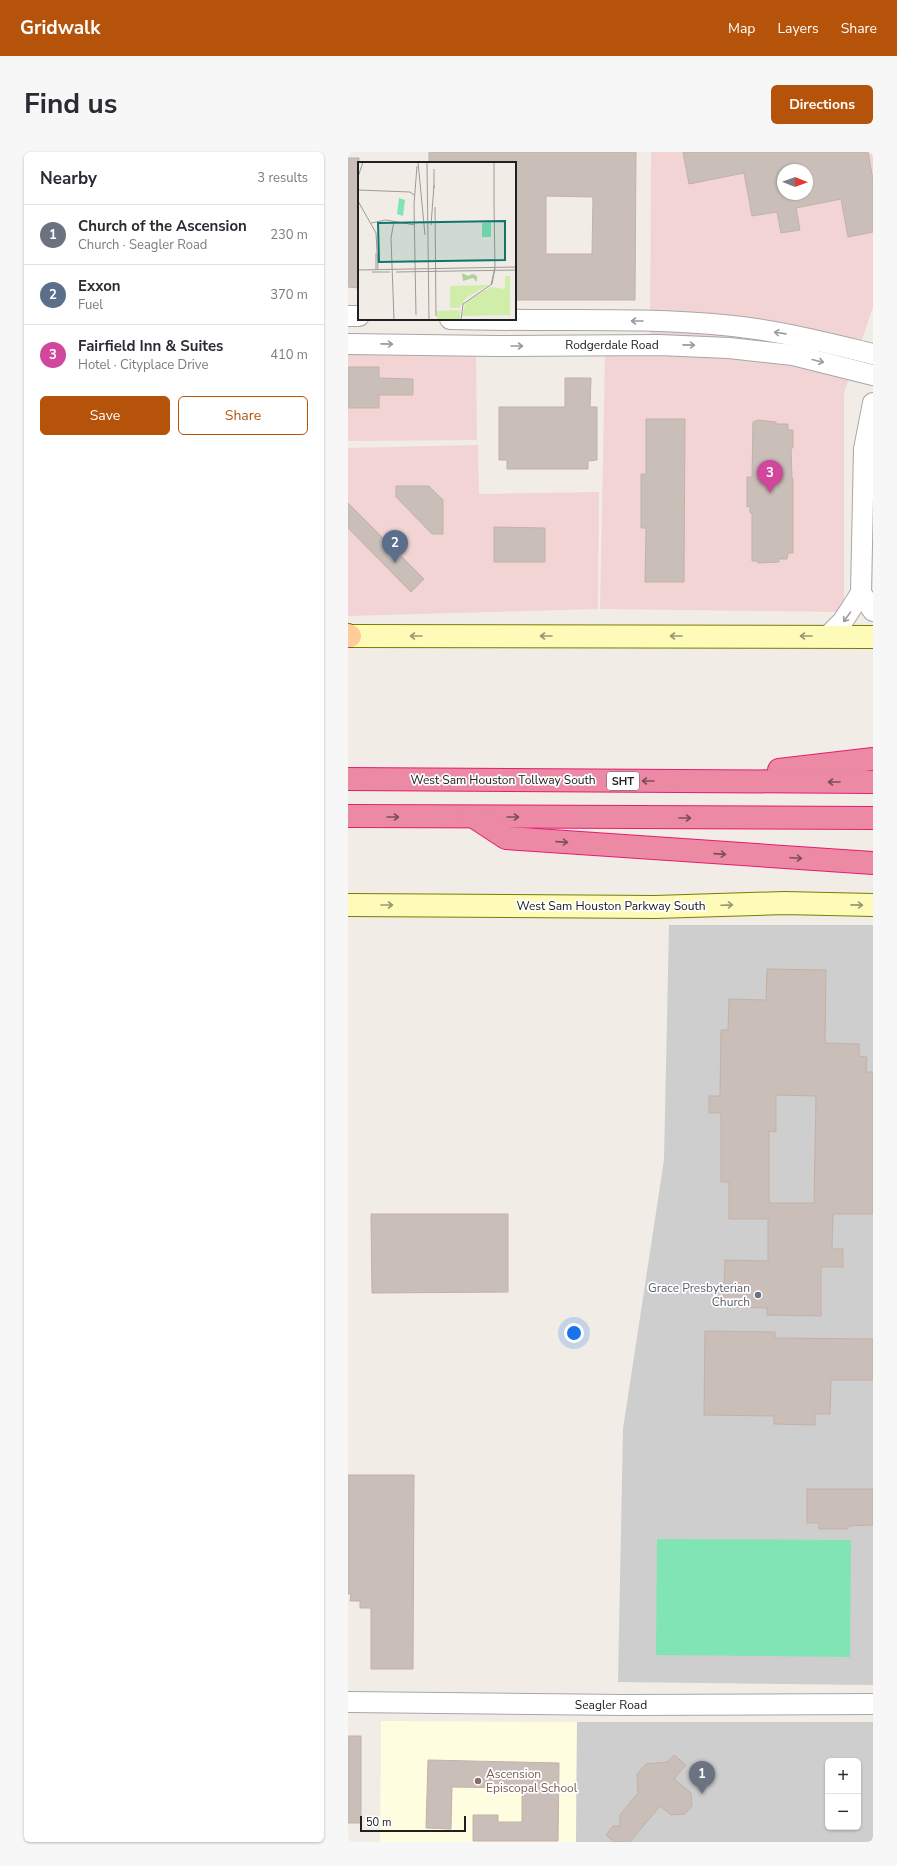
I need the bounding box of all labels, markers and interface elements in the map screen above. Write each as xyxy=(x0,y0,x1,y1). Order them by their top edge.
text: Gridwalk xyxy=(20,15,100,41)
text: Map xyxy=(728,19,755,38)
text: Layers xyxy=(777,19,819,38)
text: Share xyxy=(841,19,877,38)
text: Find us xyxy=(24,85,118,123)
button: Directions xyxy=(771,85,873,124)
inset map xyxy=(358,162,516,320)
north arrow xyxy=(777,164,813,200)
text: Nearby xyxy=(40,167,97,190)
text: 3 results xyxy=(257,169,308,187)
text: Church of the Ascension xyxy=(78,216,247,236)
text: 1 xyxy=(49,226,57,244)
text: 230 m xyxy=(270,226,308,244)
text: Church · Seagler Road xyxy=(78,236,207,254)
text: Exxon xyxy=(78,276,121,296)
text: 2 xyxy=(49,286,57,304)
text: 370 m xyxy=(270,286,308,304)
text: Fuel xyxy=(78,296,103,314)
one-way arrow xyxy=(631,317,644,325)
one-way arrow xyxy=(774,329,787,337)
text: Fairfield Inn & Suites xyxy=(78,336,223,356)
street label: Rodgerdale Road xyxy=(565,337,659,353)
one-way arrow xyxy=(380,341,393,348)
one-way arrow xyxy=(510,342,523,349)
one-way arrow xyxy=(682,342,695,349)
text: 3 xyxy=(49,346,57,364)
text: 410 m xyxy=(270,346,308,364)
text: Hotel · Cityplace Drive xyxy=(78,356,208,374)
one-way arrow xyxy=(811,358,824,366)
button: Save xyxy=(40,396,170,435)
button: Share xyxy=(178,396,308,435)
pin: 3 xyxy=(757,460,783,493)
pin: 2 xyxy=(382,530,408,563)
one-way arrow xyxy=(843,611,851,622)
one-way arrow xyxy=(410,632,423,640)
one-way arrow xyxy=(540,632,553,640)
one-way arrow xyxy=(670,632,683,640)
one-way arrow xyxy=(800,632,813,640)
street label: West Sam Houston Tollway South xyxy=(410,772,596,788)
road number: SHT xyxy=(607,772,639,790)
one-way arrow xyxy=(642,777,655,785)
one-way arrow xyxy=(828,778,841,786)
one-way arrow xyxy=(386,813,399,821)
one-way arrow xyxy=(506,813,519,821)
one-way arrow xyxy=(678,814,691,822)
one-way arrow xyxy=(555,839,568,846)
one-way arrow xyxy=(713,850,726,857)
one-way arrow xyxy=(789,854,802,862)
street label: West Sam Houston Parkway South xyxy=(516,898,706,914)
one-way arrow xyxy=(380,901,393,909)
one-way arrow xyxy=(720,901,733,909)
one-way arrow xyxy=(850,901,863,908)
place label: Grace Presbyterian Church xyxy=(648,1280,750,1310)
marker: Grace Presbyterian Church xyxy=(753,1290,763,1300)
your location xyxy=(564,1323,584,1343)
street label: Seagler Road xyxy=(575,1697,647,1713)
map controls xyxy=(825,1758,861,1830)
button: + xyxy=(825,1758,861,1794)
pin: 1 xyxy=(689,1761,715,1794)
place label: Ascension Episcopal School xyxy=(486,1766,578,1796)
marker: Ascension Episcopal School xyxy=(473,1776,483,1786)
button: − xyxy=(825,1794,861,1830)
scale bar xyxy=(360,1814,466,1833)
text: 50 m xyxy=(366,1815,391,1830)

